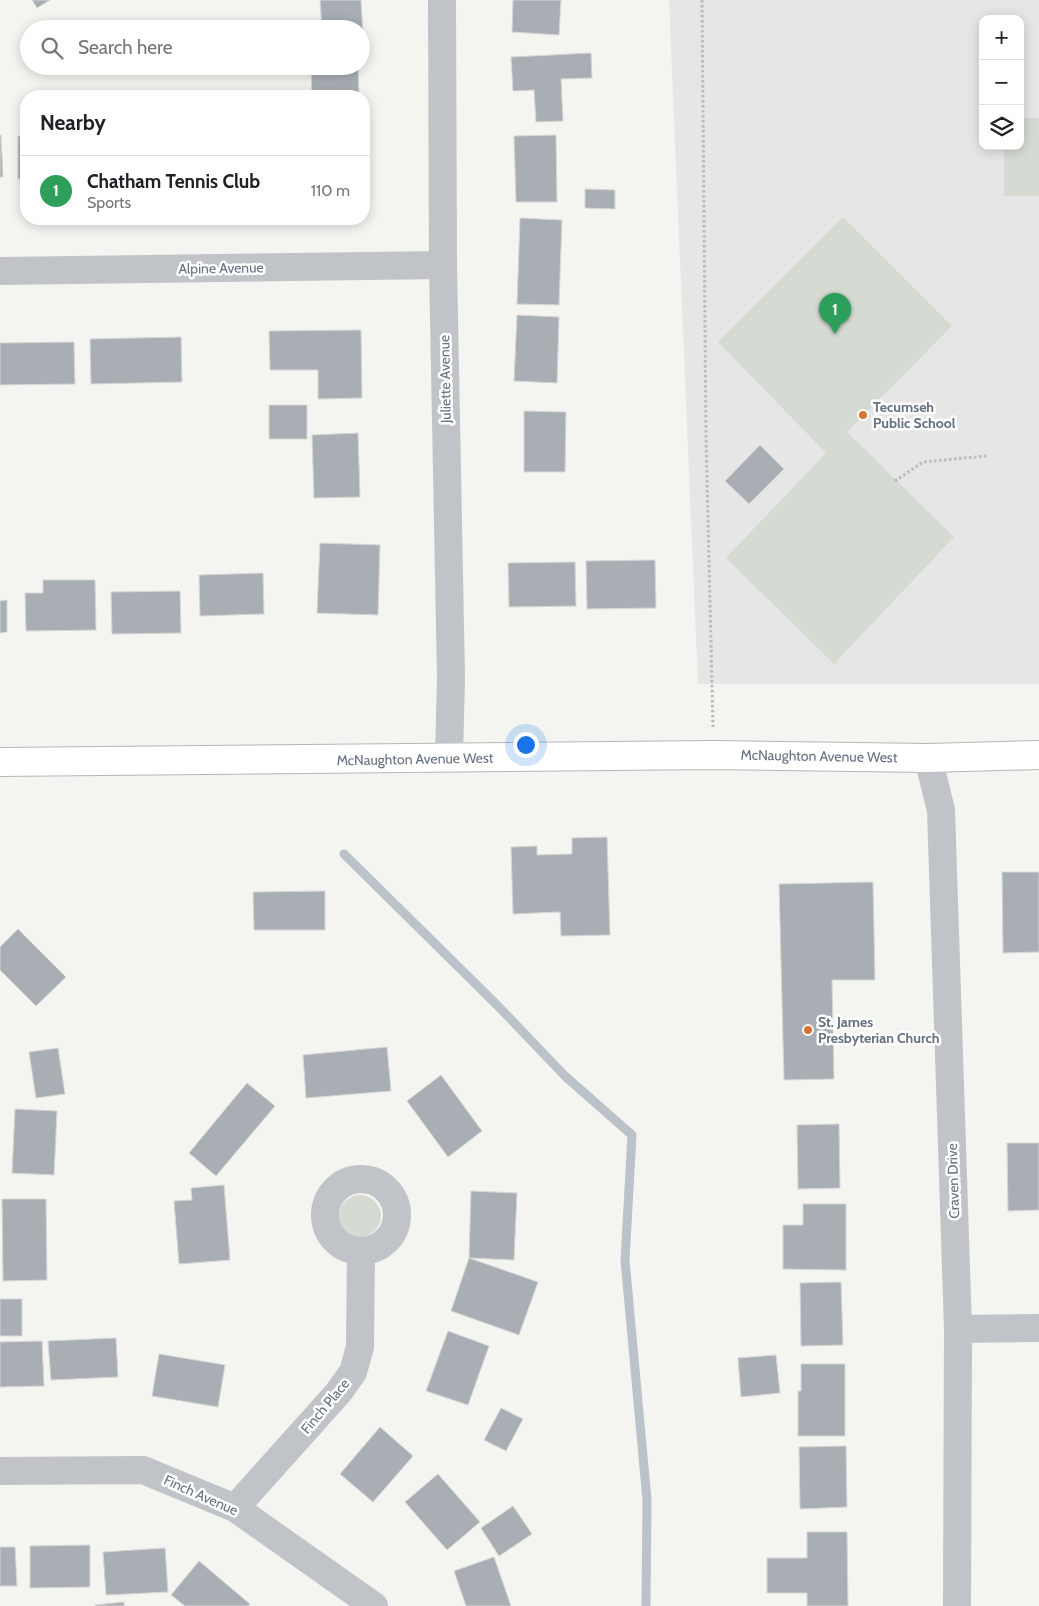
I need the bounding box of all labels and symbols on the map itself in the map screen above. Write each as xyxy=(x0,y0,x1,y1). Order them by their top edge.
street label: Alpine Avenue xyxy=(178,258,264,278)
pin: 1 xyxy=(819,293,851,334)
street label: Juliette Avenue xyxy=(435,335,455,424)
place label: Tecumseh Public School xyxy=(873,398,956,432)
marker: Tecumseh Public School xyxy=(857,409,869,421)
your location xyxy=(513,732,539,758)
street label: McNaughton Avenue West xyxy=(740,746,898,766)
street label: McNaughton Avenue West xyxy=(336,749,494,769)
place label: St. James Presbyterian Church xyxy=(818,1013,940,1047)
marker: St. James Presbyterian Church xyxy=(802,1024,814,1036)
street label: Craven Drive xyxy=(943,1143,963,1219)
street label: Finch Place xyxy=(297,1375,353,1437)
street label: Finch Avenue xyxy=(161,1471,241,1519)

